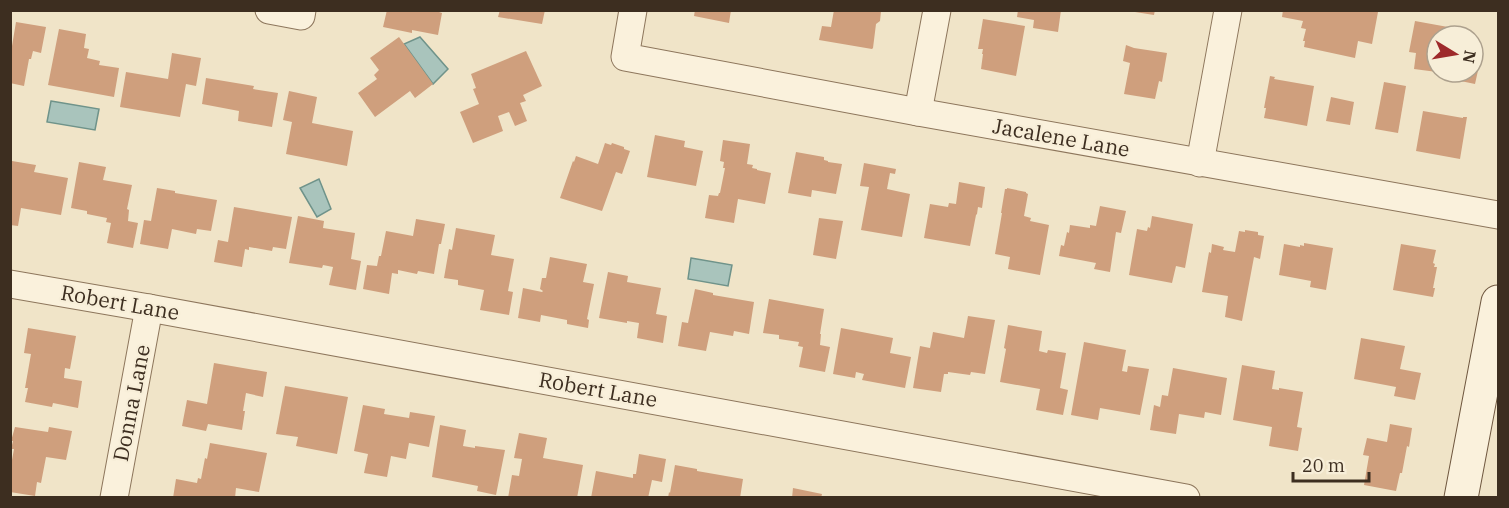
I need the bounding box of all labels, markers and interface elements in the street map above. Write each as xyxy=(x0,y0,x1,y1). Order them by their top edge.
north arrow xyxy=(1425,24,1485,84)
text: N xyxy=(1459,49,1481,65)
street label: Jacalene Lane xyxy=(990,111,1132,163)
street label: Robert Lane xyxy=(59,278,182,326)
street label: Donna Lane xyxy=(106,342,156,464)
street label: Robert Lane xyxy=(537,365,660,413)
scale bar xyxy=(1293,445,1370,483)
text: 20 m xyxy=(1302,454,1345,477)

